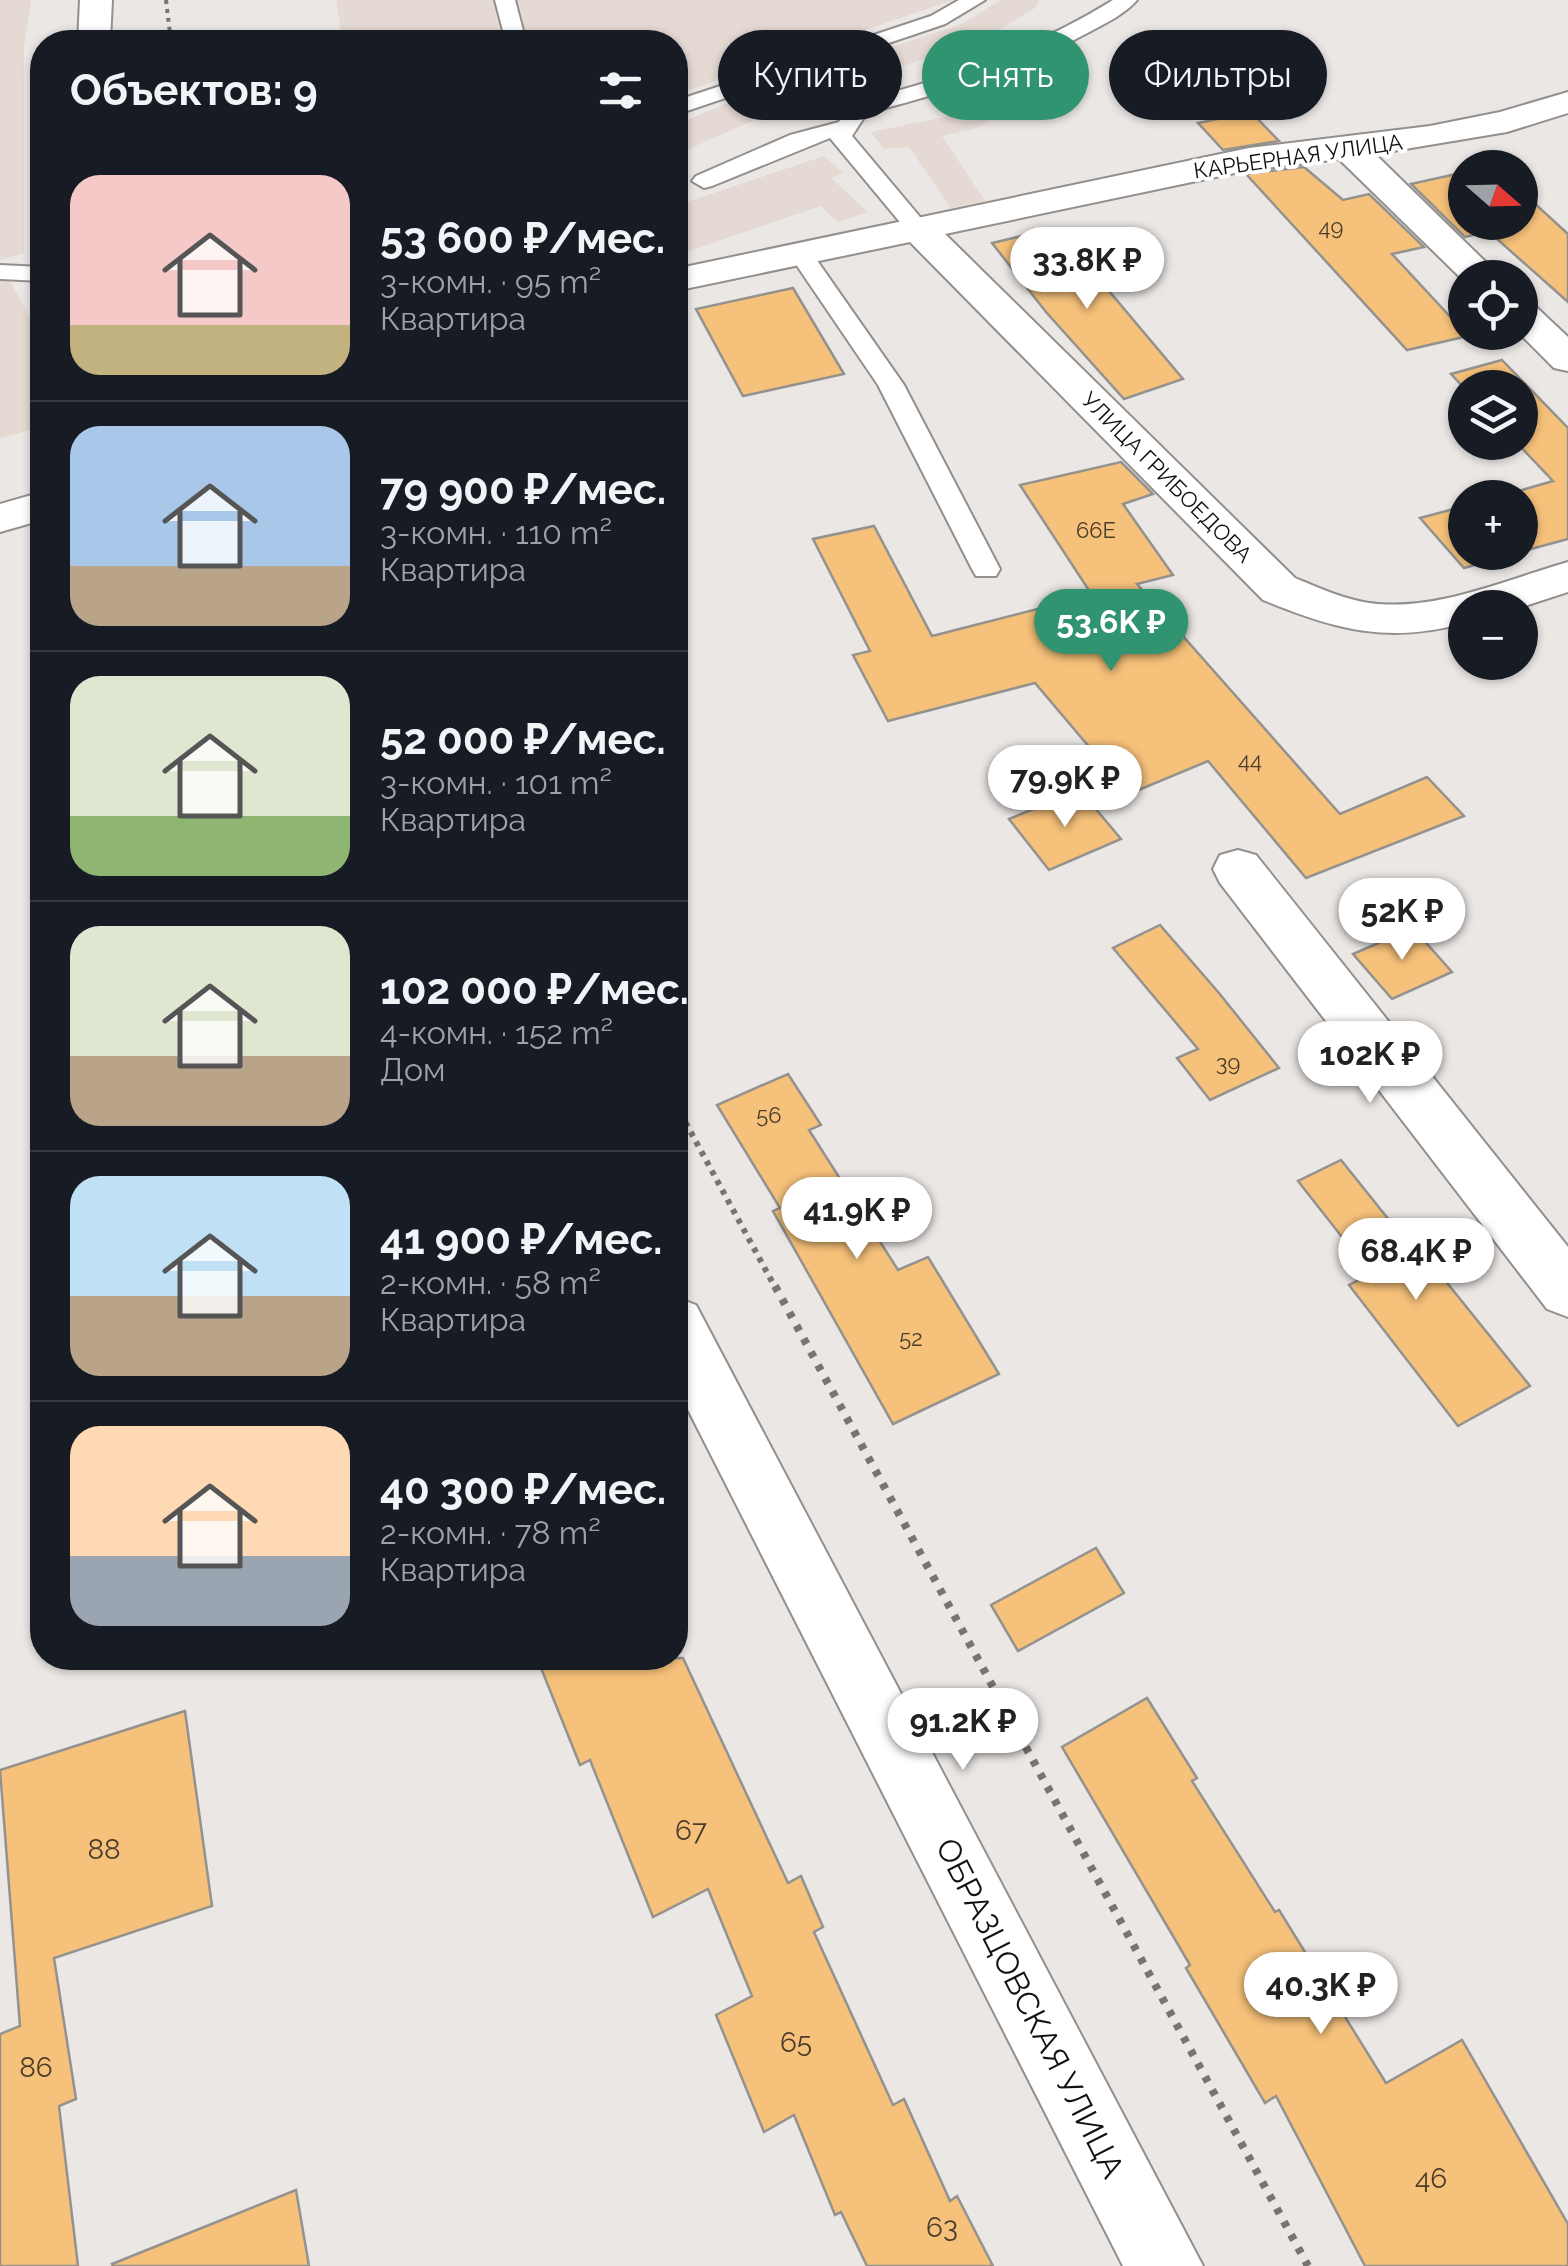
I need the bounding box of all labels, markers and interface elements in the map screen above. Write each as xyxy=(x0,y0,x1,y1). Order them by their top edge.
chip: Купить xyxy=(718,30,902,120)
chip: Снять xyxy=(922,30,1089,120)
chip: Фильтры xyxy=(1109,30,1327,120)
icon: filters xyxy=(593,63,648,118)
text: Объектов: 9 xyxy=(70,66,318,115)
street label: КАРЬЕРНАЯ УЛИЦА xyxy=(1192,128,1404,184)
north arrow xyxy=(1448,150,1538,240)
map controls xyxy=(1448,150,1538,680)
text: 53 600 ₽/мес. xyxy=(380,214,665,263)
house number: 49 xyxy=(1319,214,1343,240)
icon: home xyxy=(150,215,270,335)
pin: 33.8K ₽ xyxy=(995,227,1179,312)
text: 33.8K ₽ xyxy=(1032,241,1142,278)
button: locate xyxy=(1448,260,1538,350)
text: 3-комн. · 95 m² xyxy=(380,263,601,300)
text: Квартира xyxy=(380,300,526,337)
button: layers xyxy=(1448,370,1538,460)
street label: УЛИЦА ГРИБОЕДОВА xyxy=(1076,386,1258,568)
text: 79 900 ₽/мес. xyxy=(380,465,666,514)
icon: home xyxy=(150,466,270,586)
button: + xyxy=(1448,480,1538,570)
text: 3-комн. · 110 m² xyxy=(380,514,612,551)
house number: 66Е xyxy=(1076,517,1116,543)
text: Квартира xyxy=(380,551,526,588)
pin: 53.6K ₽ xyxy=(1019,589,1203,674)
button: − xyxy=(1448,590,1538,680)
text: 53.6K ₽ xyxy=(1056,603,1166,640)
text: 52 000 ₽/мес. xyxy=(380,715,666,764)
icon: home xyxy=(150,716,270,836)
pin: 79.9K ₽ xyxy=(973,745,1157,830)
house number: 44 xyxy=(1238,747,1262,773)
text: 79.9K ₽ xyxy=(1010,759,1120,796)
text: 3-комн. · 101 m² xyxy=(380,764,612,801)
text: Квартира xyxy=(380,801,526,838)
pin: 52K ₽ xyxy=(1332,878,1472,963)
text: 52K ₽ xyxy=(1360,892,1444,929)
text: 102 000 ₽/мес. xyxy=(380,965,689,1014)
icon: home xyxy=(150,966,270,1086)
text: 4-комн. · 152 m² xyxy=(380,1014,613,1051)
pin: 102K ₽ xyxy=(1289,1021,1451,1106)
text: 102K ₽ xyxy=(1320,1035,1420,1072)
house number: 39 xyxy=(1216,1050,1240,1076)
text: Дом xyxy=(380,1051,445,1088)
house number: 56 xyxy=(756,1102,782,1128)
pin: 41.9K ₽ xyxy=(765,1177,949,1262)
text: 41.9K ₽ xyxy=(803,1191,911,1228)
text: 41 900 ₽/мес. xyxy=(380,1215,663,1264)
icon: home xyxy=(150,1216,270,1336)
pin: 68.4K ₽ xyxy=(1324,1218,1508,1303)
text: 68.4K ₽ xyxy=(1360,1232,1472,1269)
text: 2-комн. · 58 m² xyxy=(380,1264,601,1301)
text: Квартира xyxy=(380,1301,526,1338)
house number: 52 xyxy=(899,1325,923,1351)
text: 40 300 ₽/мес. xyxy=(380,1465,666,1514)
icon: home xyxy=(150,1466,270,1586)
text: 2-комн. · 78 m² xyxy=(380,1514,601,1551)
text: Квартира xyxy=(380,1551,526,1588)
pin: 91.2K ₽ xyxy=(871,1688,1055,1773)
text: 91.2K ₽ xyxy=(909,1702,1017,1739)
house number: 67 xyxy=(675,1814,707,1847)
street label: ОБРАЗЦОВСКАЯ УЛИЦА xyxy=(929,1832,1132,2184)
house number: 88 xyxy=(87,1833,121,1866)
pin: 40.3K ₽ xyxy=(1229,1952,1413,2037)
text: 40.3K ₽ xyxy=(1266,1966,1376,2003)
house number: 65 xyxy=(780,2026,812,2059)
house number: 86 xyxy=(19,2051,53,2084)
house number: 46 xyxy=(1415,2162,1447,2195)
house number: 63 xyxy=(926,2211,958,2244)

